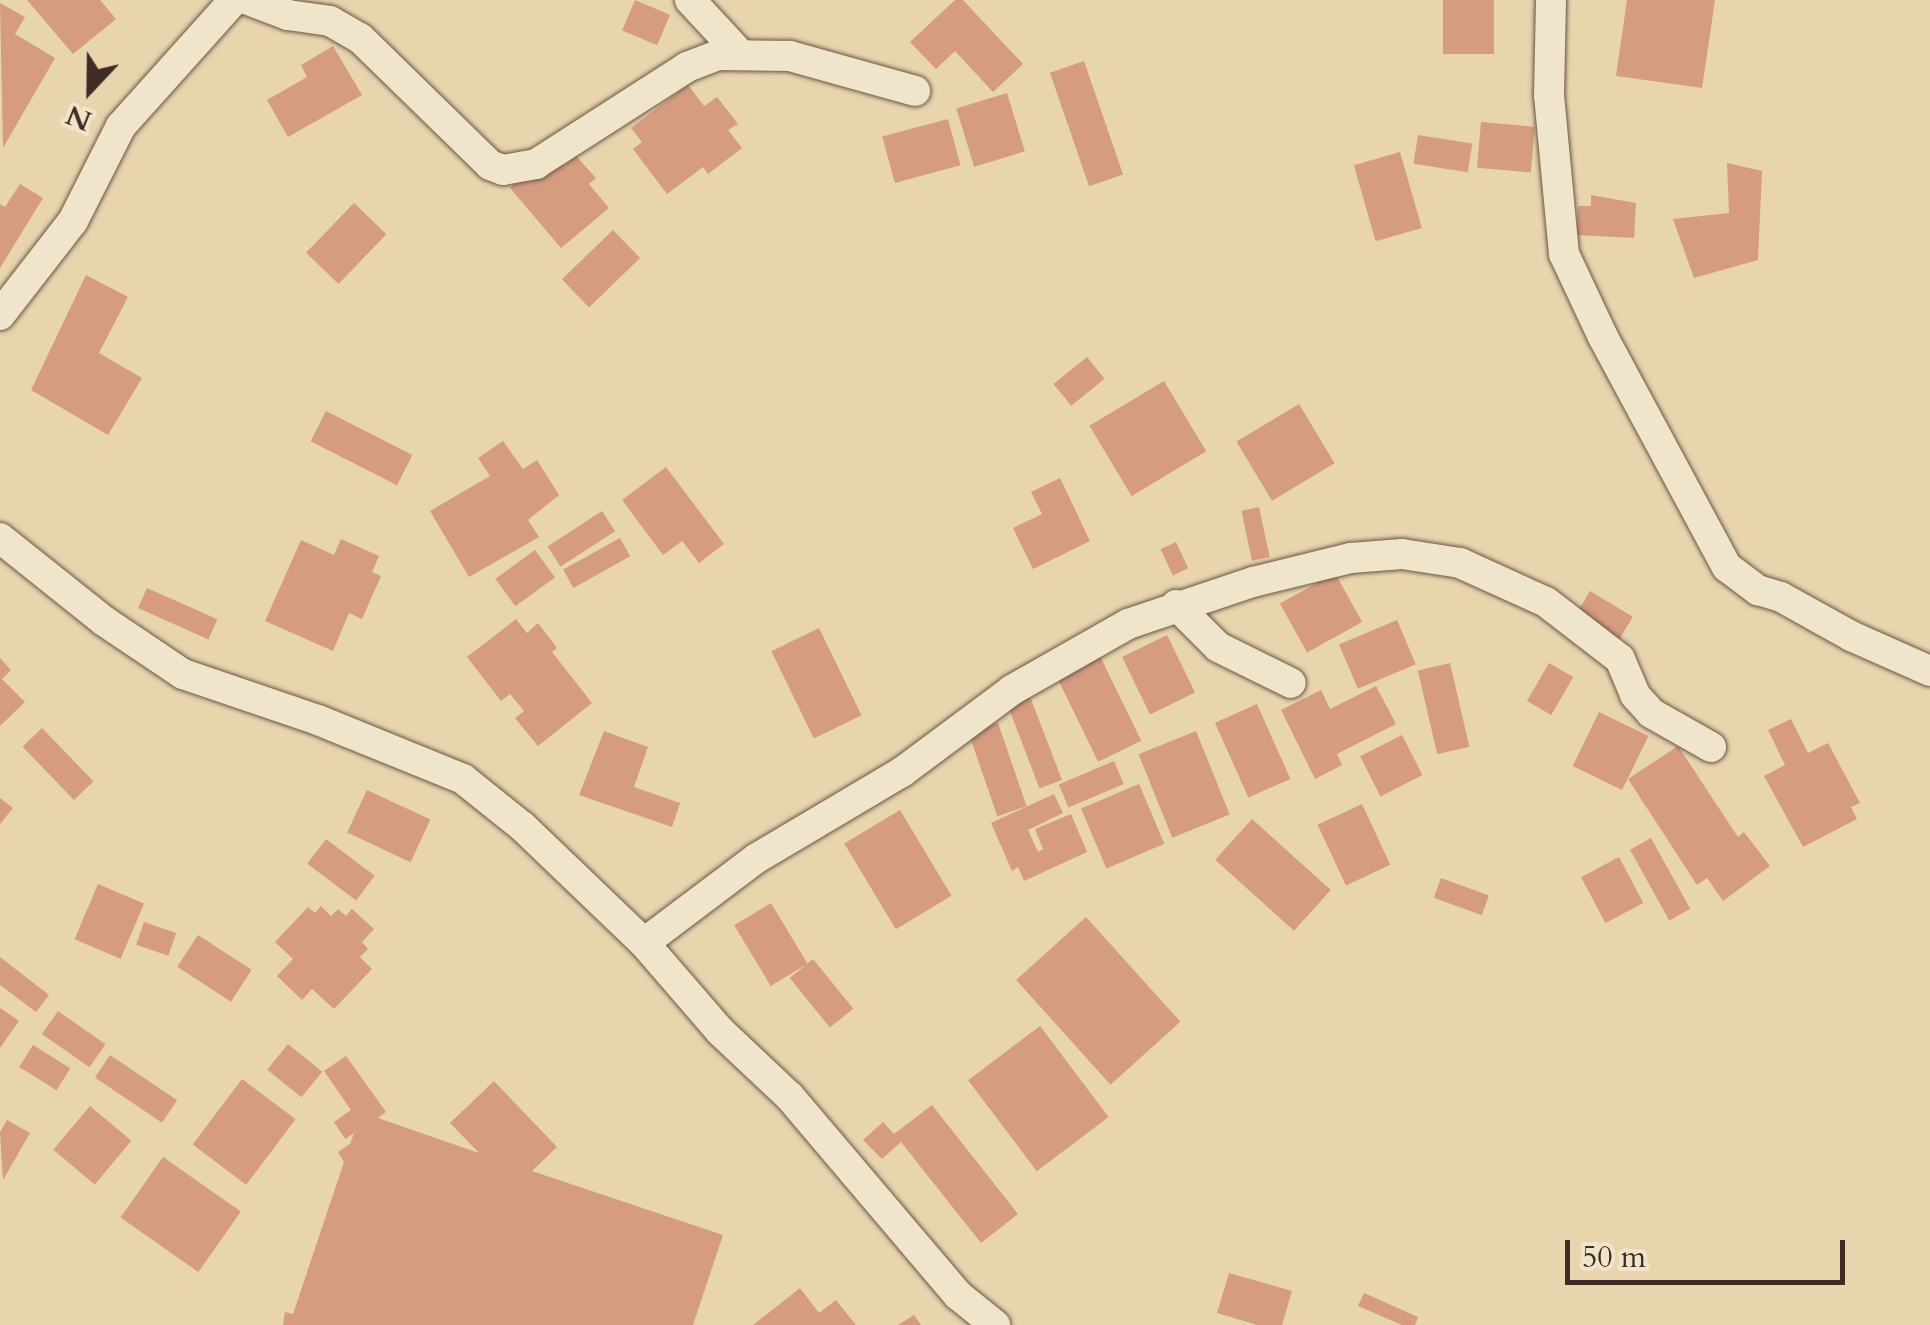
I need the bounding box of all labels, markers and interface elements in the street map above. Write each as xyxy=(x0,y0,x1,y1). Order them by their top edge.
north arrow xyxy=(40,40,140,140)
text: N xyxy=(60,96,97,140)
scale bar xyxy=(1570,1220,1850,1282)
text: 50 m xyxy=(1582,1237,1646,1278)

